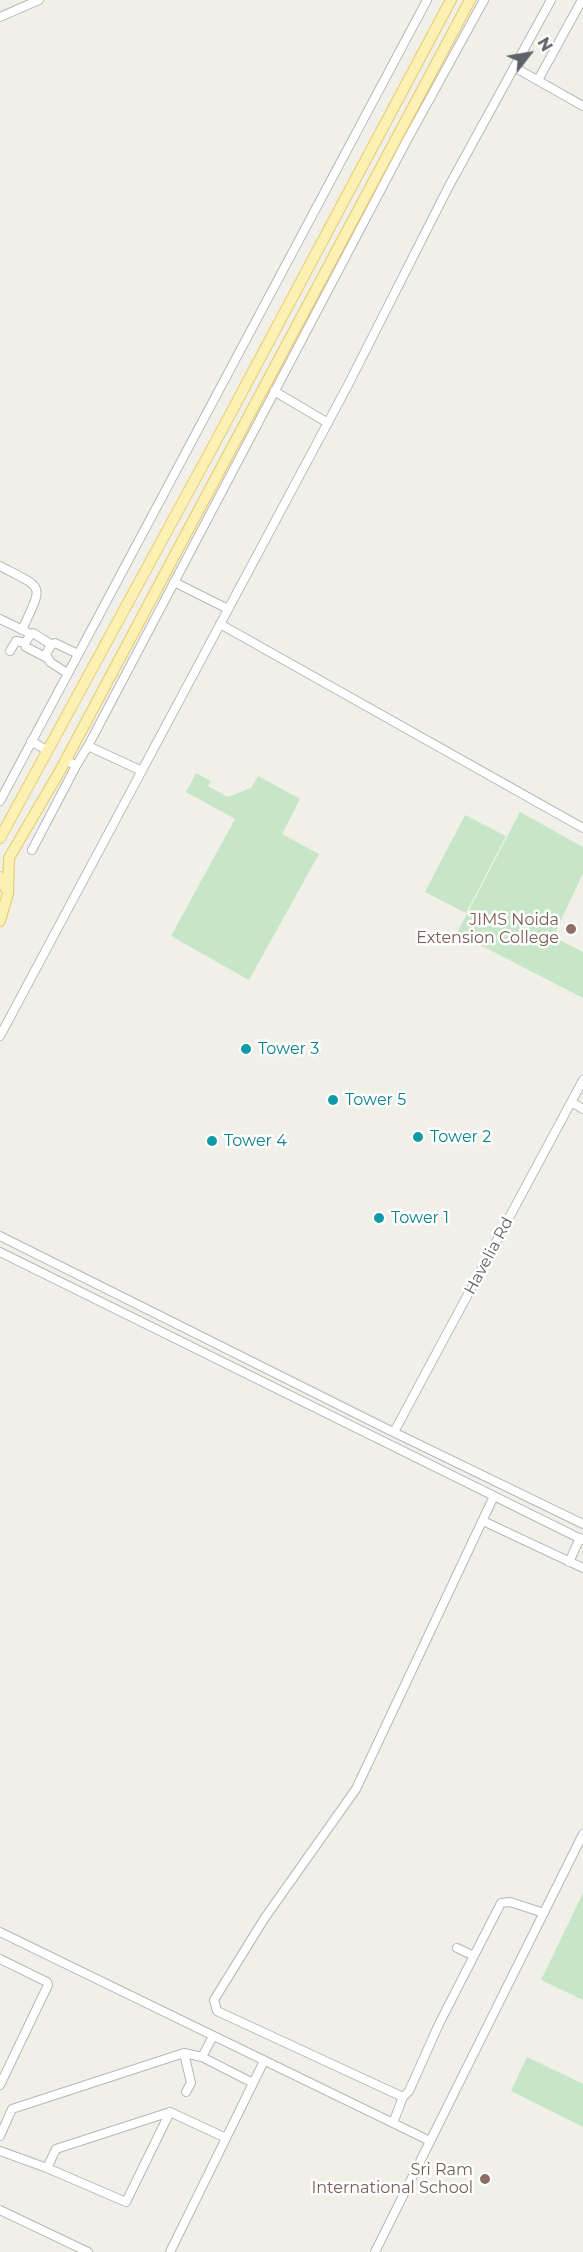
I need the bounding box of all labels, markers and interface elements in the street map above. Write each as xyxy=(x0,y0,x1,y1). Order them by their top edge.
north arrow xyxy=(499,24,559,84)
text: N xyxy=(533,34,556,55)
place label: JIMS Noida Extension College xyxy=(416,910,559,948)
marker: JIMS Noida Extension College xyxy=(564,922,578,936)
place label: Tower 3 xyxy=(258,1039,319,1059)
marker: Tower 3 xyxy=(239,1042,253,1056)
place label: Tower 5 xyxy=(345,1090,406,1110)
marker: Tower 5 xyxy=(326,1093,340,1107)
place label: Tower 2 xyxy=(430,1127,491,1147)
marker: Tower 2 xyxy=(411,1130,425,1144)
place label: Tower 4 xyxy=(224,1131,287,1151)
marker: Tower 4 xyxy=(205,1134,219,1148)
place label: Tower 1 xyxy=(391,1208,449,1228)
marker: Tower 1 xyxy=(372,1211,386,1225)
street label: Havelia Rd xyxy=(461,1214,517,1298)
place label: Sri Ram International School xyxy=(311,2160,473,2198)
marker: Sri Ram International School xyxy=(478,2172,492,2186)

